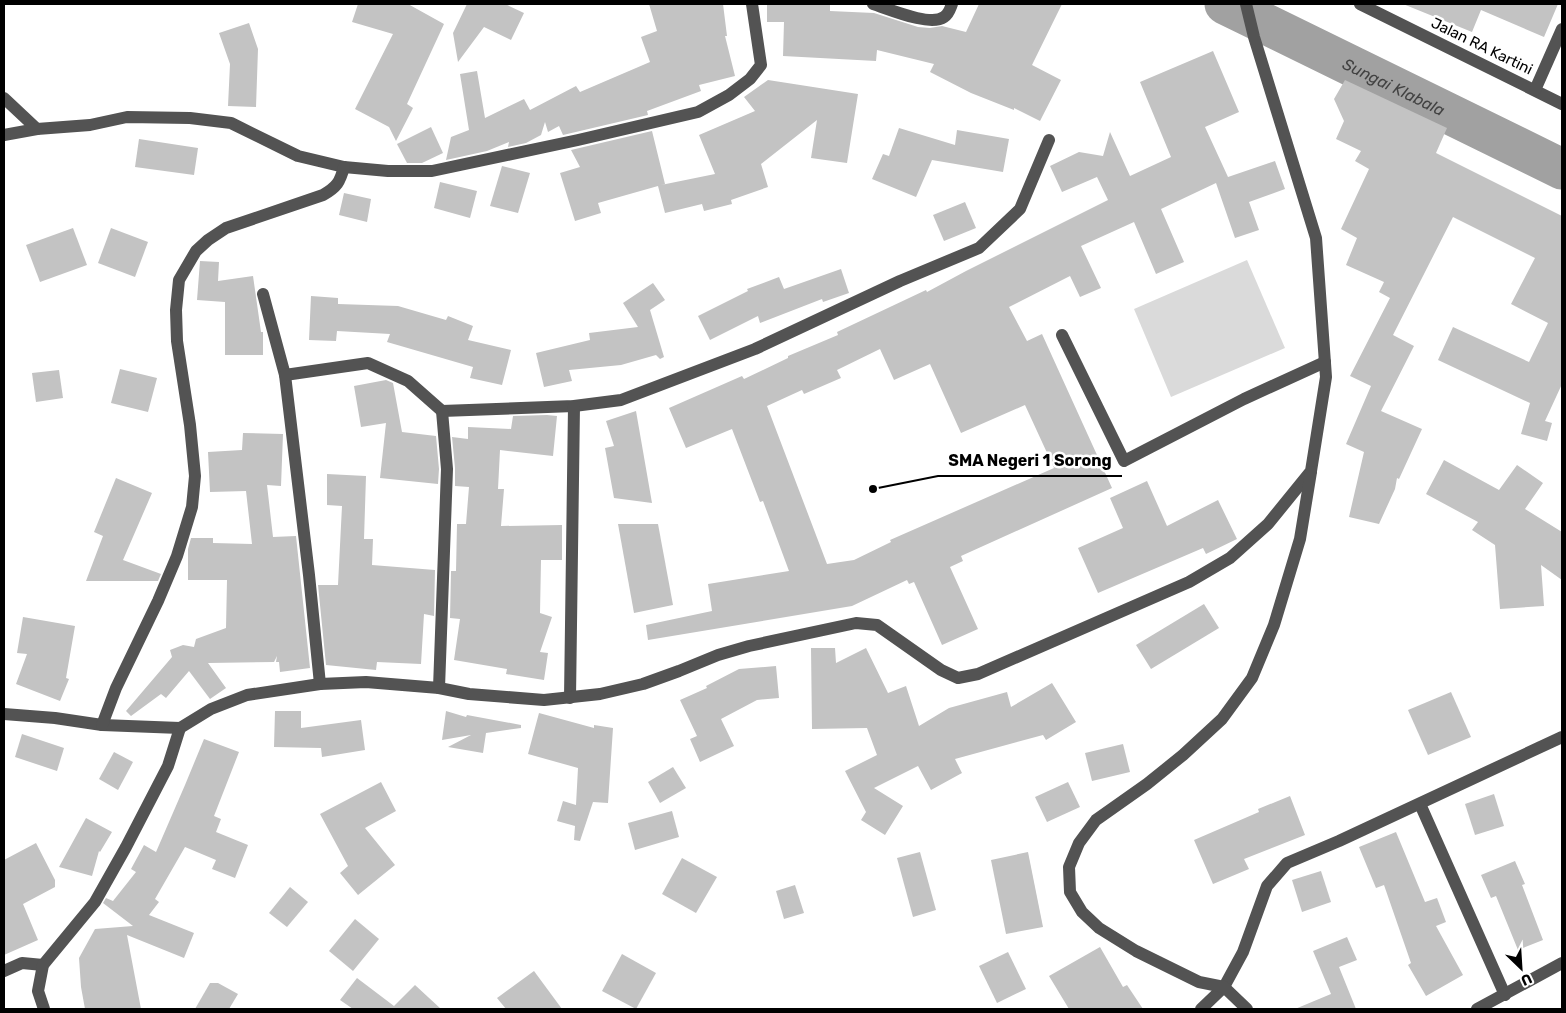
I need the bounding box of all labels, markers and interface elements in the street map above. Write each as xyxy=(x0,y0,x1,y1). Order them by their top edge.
street label: Jalan RA Kartini xyxy=(1428,14,1536,78)
water label: Sungai Klabala xyxy=(1340,54,1448,120)
callout: SMA Negeri 1 Sorong xyxy=(938,445,1122,476)
text: SMA Negeri 1 Sorong xyxy=(948,451,1112,470)
north arrow xyxy=(1496,943,1546,993)
text: U xyxy=(1518,969,1534,989)

